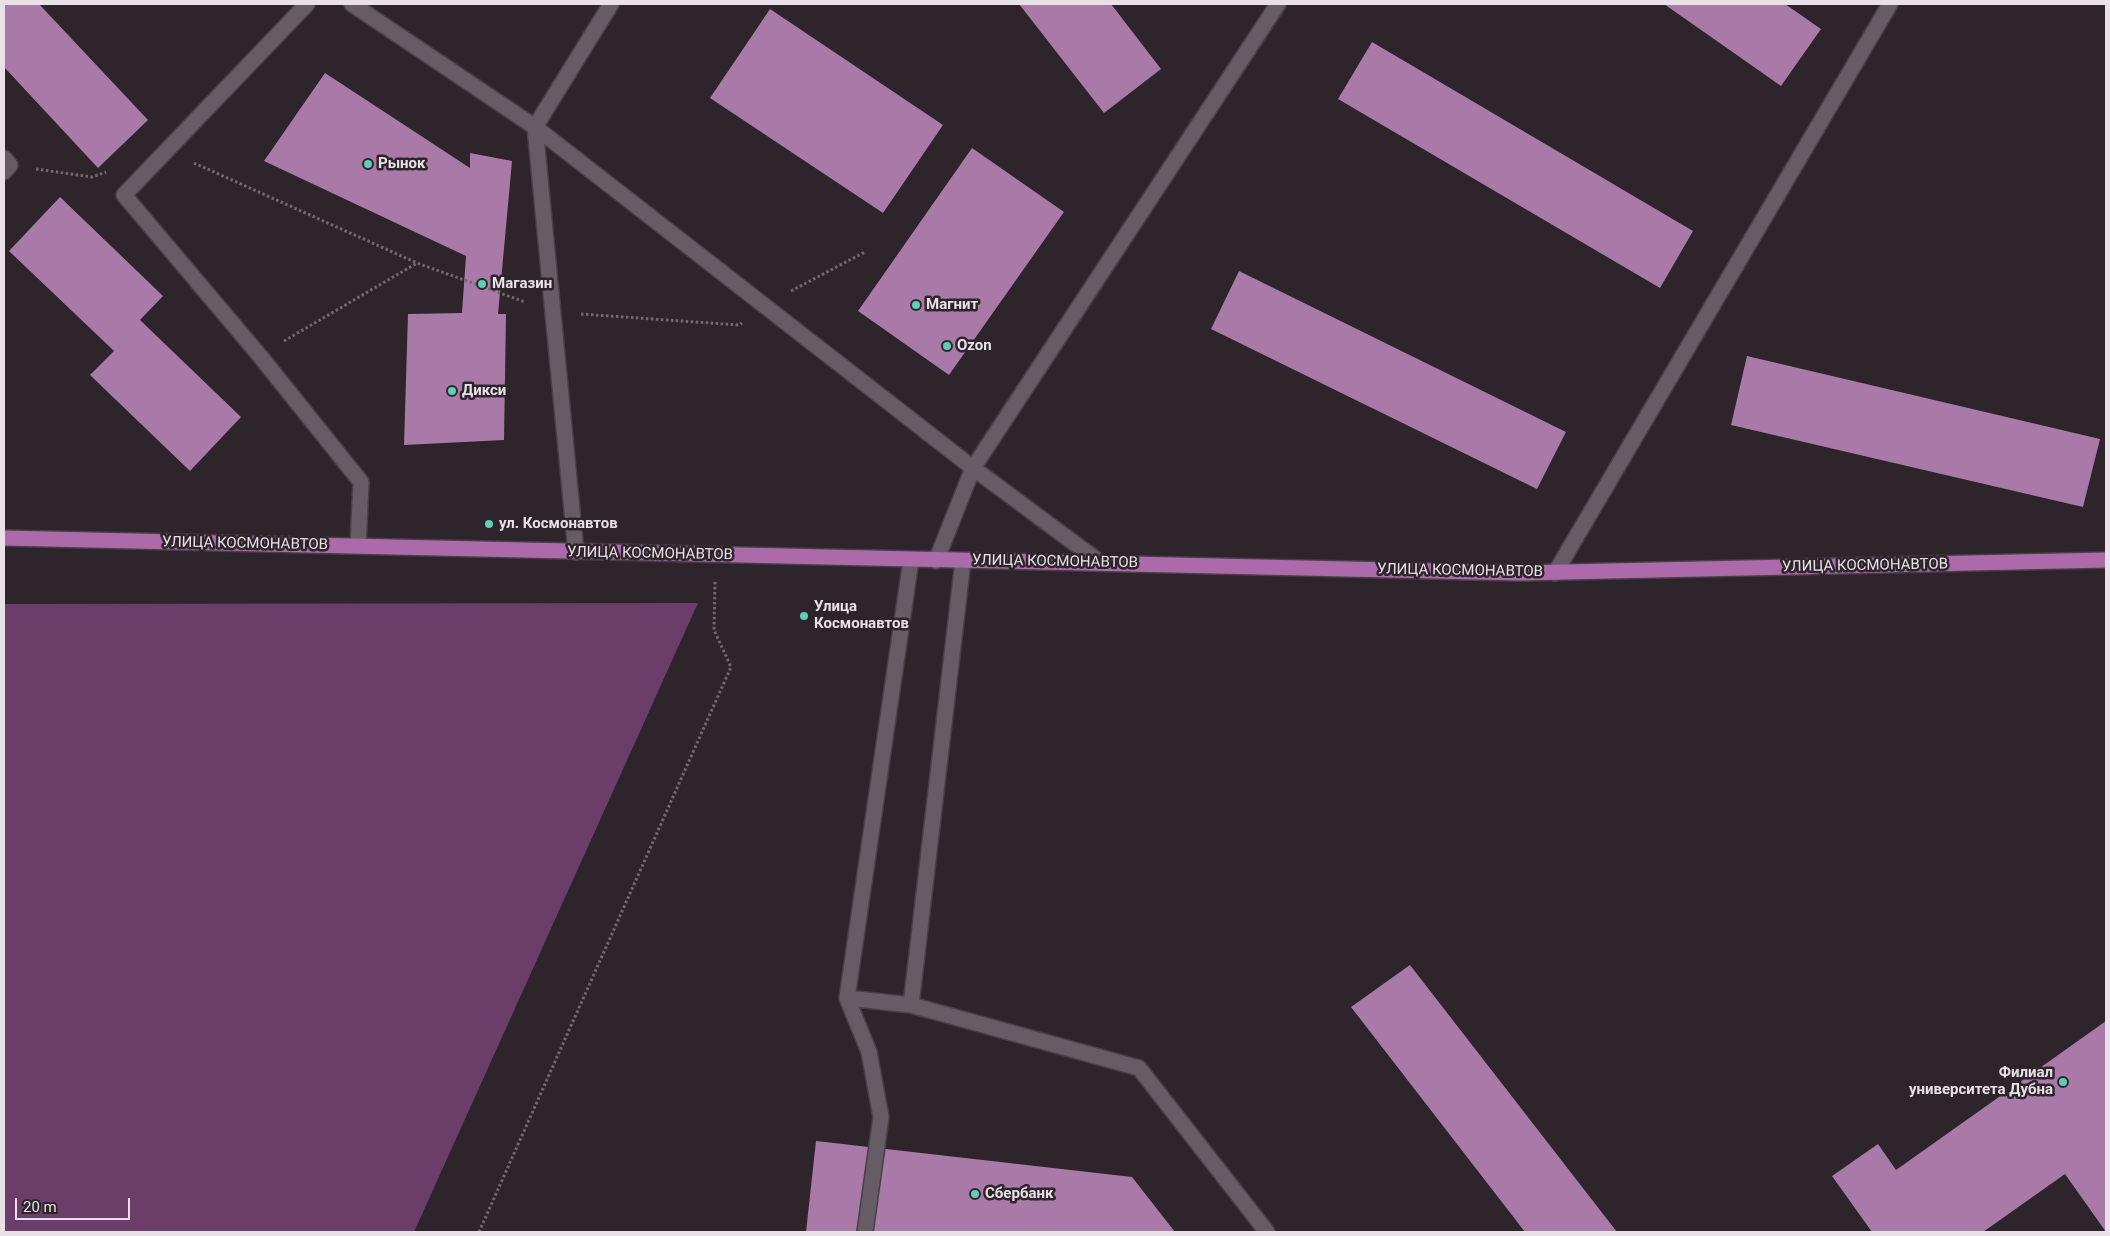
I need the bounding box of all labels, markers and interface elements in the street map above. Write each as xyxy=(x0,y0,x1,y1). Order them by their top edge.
place label: Рынок xyxy=(378,155,425,173)
marker: Рынок xyxy=(362,158,374,170)
place label: Магазин xyxy=(492,275,552,293)
marker: Магазин xyxy=(476,278,488,290)
place label: Магнит xyxy=(926,296,978,314)
marker: Магнит xyxy=(910,299,922,311)
place label: Ozon xyxy=(957,337,992,355)
marker: Ozon xyxy=(941,340,953,352)
place label: Дикси xyxy=(462,382,506,400)
marker: Дикси xyxy=(446,385,458,397)
place label: ул. Космонавтов xyxy=(499,515,618,533)
marker: ул. Космонавтов xyxy=(483,518,495,530)
street label: УЛИЦА КОСМОНАВТОВ xyxy=(162,534,328,554)
street label: УЛИЦА КОСМОНАВТОВ xyxy=(567,544,733,564)
street label: УЛИЦА КОСМОНАВТОВ xyxy=(972,552,1138,572)
street label: УЛИЦА КОСМОНАВТОВ xyxy=(1782,556,1948,576)
street label: УЛИЦА КОСМОНАВТОВ xyxy=(1377,561,1543,581)
place label: Улица Космонавтов xyxy=(814,598,909,633)
marker: Улица Космонавтов xyxy=(798,610,810,622)
place label: Филиал университета Дубна xyxy=(1909,1064,2053,1099)
marker: Филиал университета Дубна xyxy=(2057,1076,2069,1088)
place label: Сбербанк xyxy=(985,1185,1053,1203)
scale bar xyxy=(18,1188,132,1220)
marker: Сбербанк xyxy=(969,1188,981,1200)
text: 20 m xyxy=(23,1198,57,1216)

